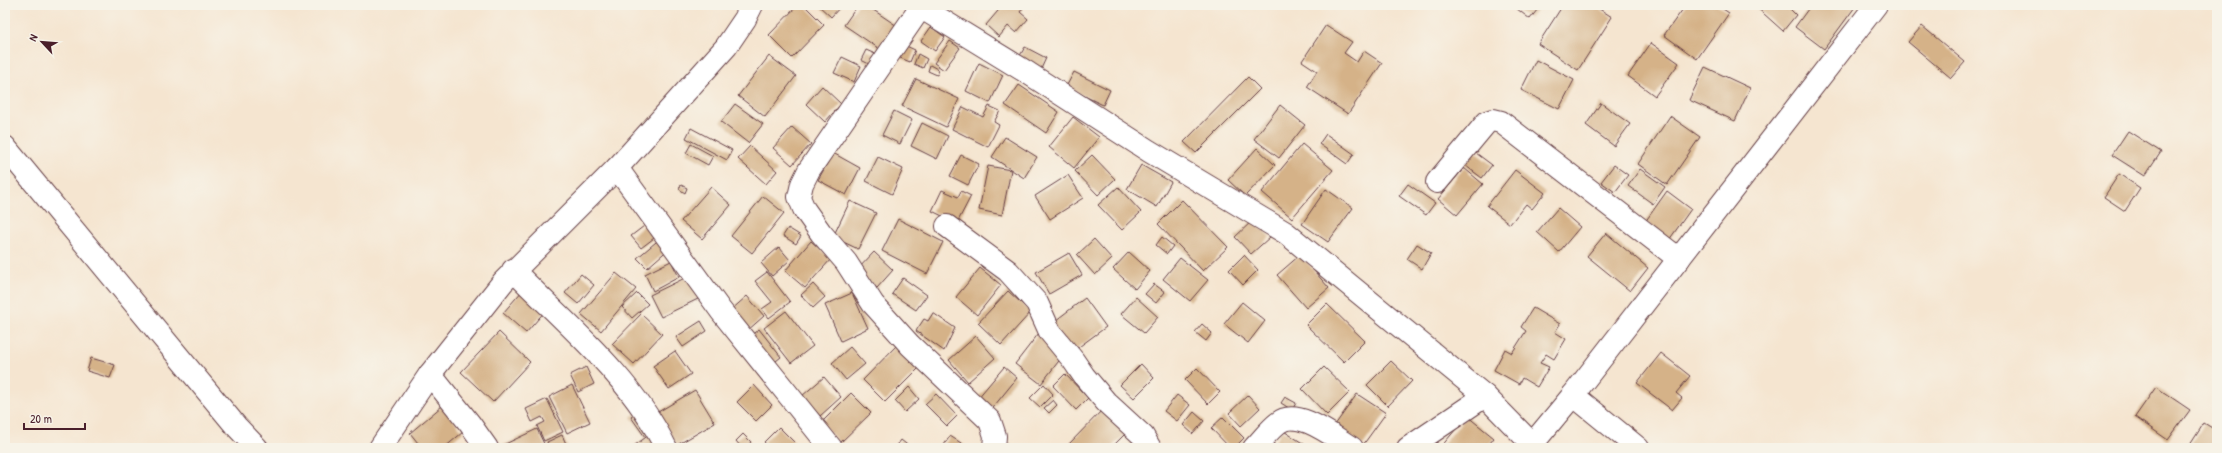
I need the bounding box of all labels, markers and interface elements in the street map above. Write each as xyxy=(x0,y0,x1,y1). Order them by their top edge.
north arrow xyxy=(22,22,62,62)
text: N xyxy=(25,32,41,43)
scale bar xyxy=(24,405,85,431)
text: 20 m xyxy=(30,410,52,427)

